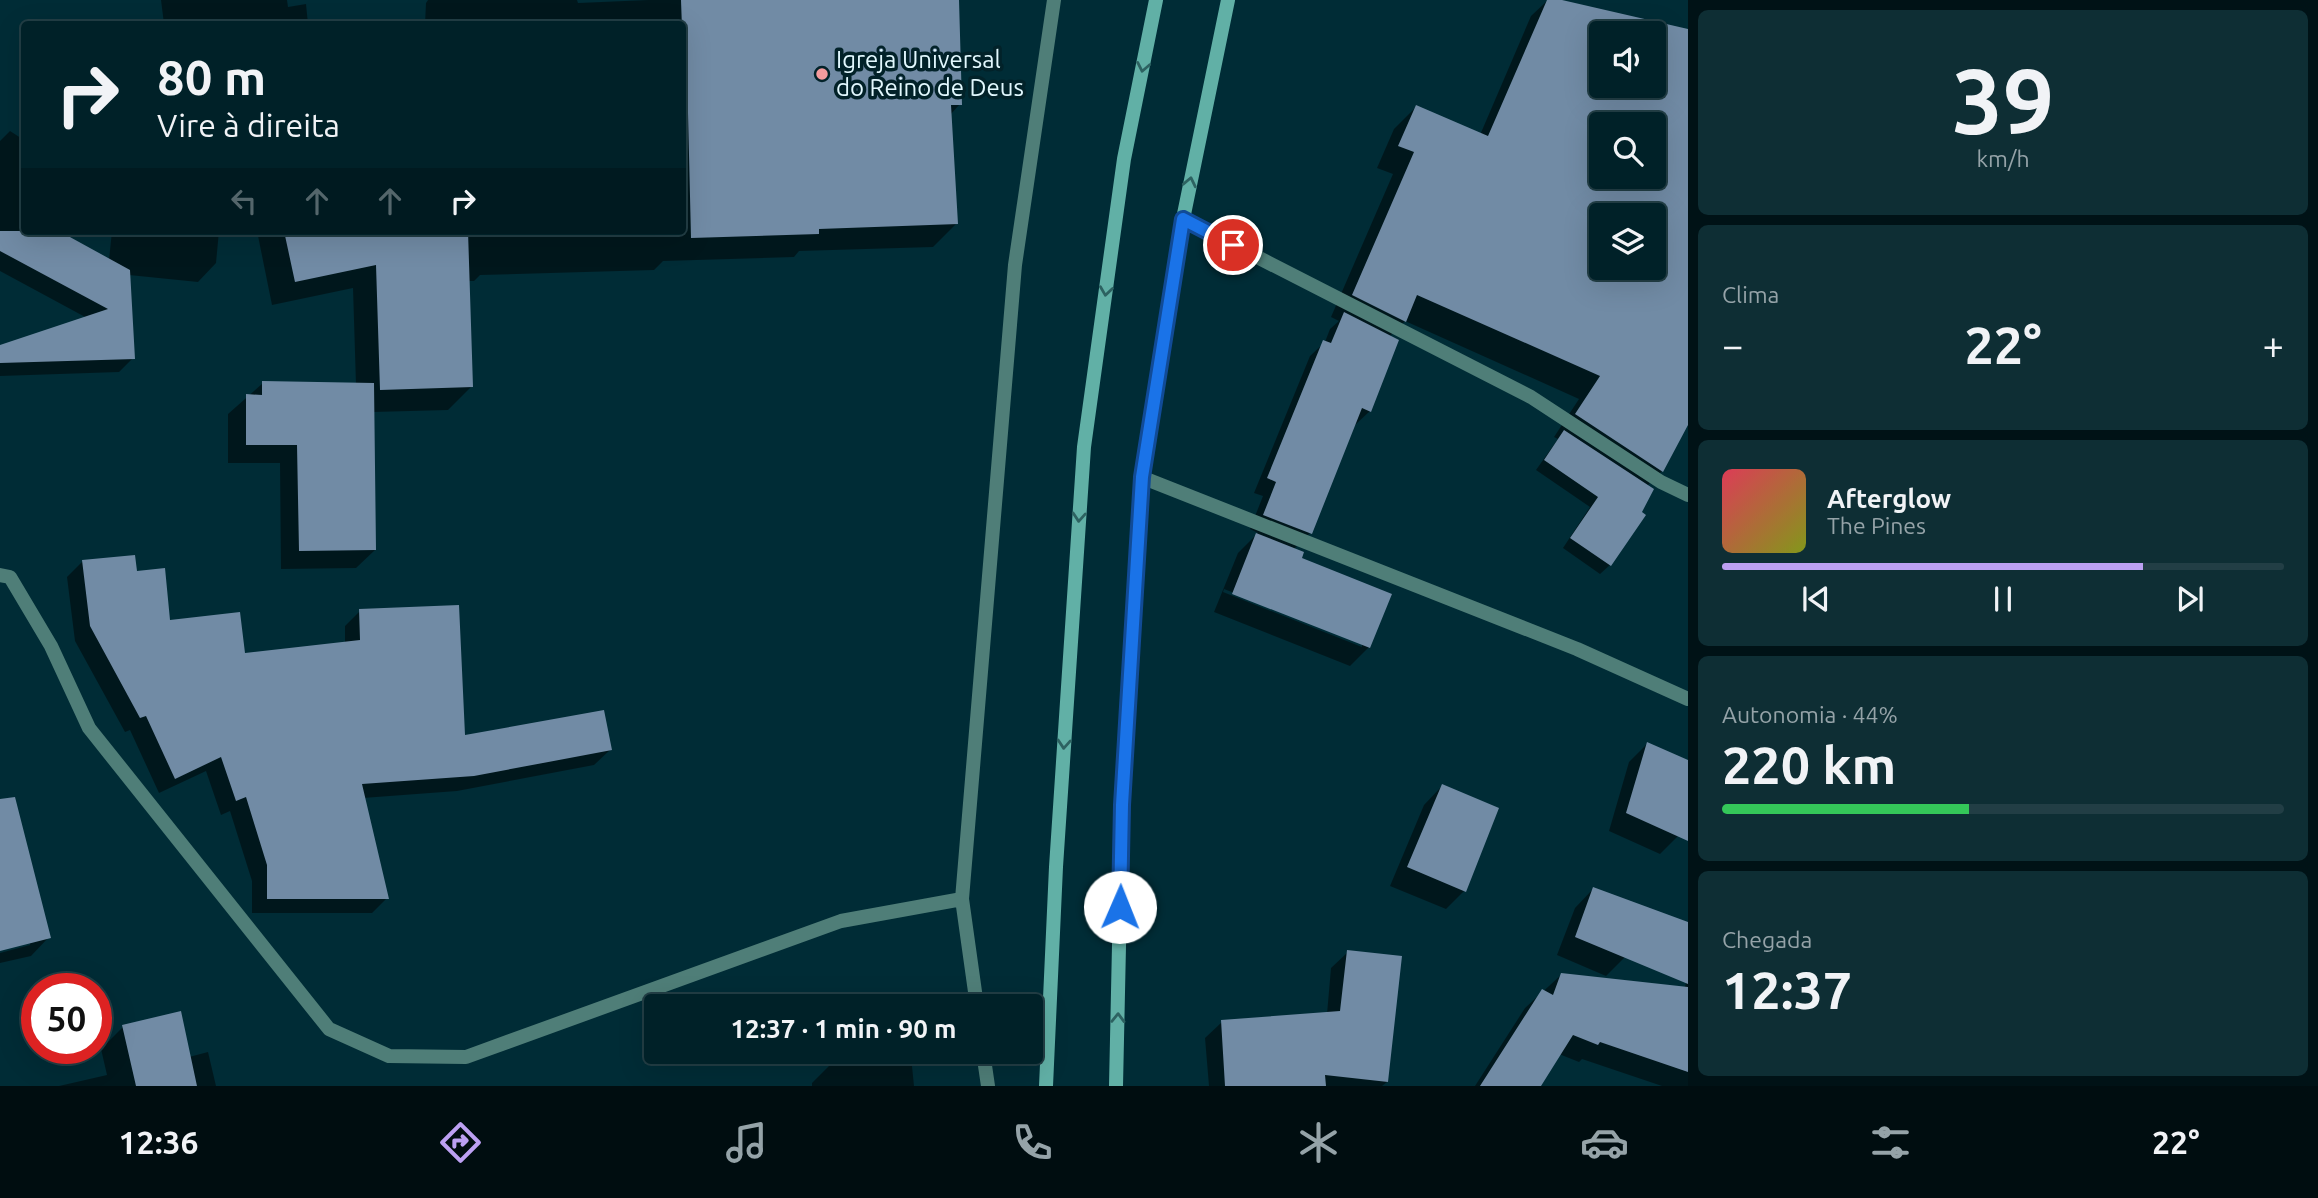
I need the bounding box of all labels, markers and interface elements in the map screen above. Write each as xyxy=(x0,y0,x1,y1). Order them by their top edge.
map controls xyxy=(1589,21,1666,280)
button: sound xyxy=(1589,21,1666,98)
place label: Igreja Universal do Reino de Deus xyxy=(836,46,1024,101)
icon: right xyxy=(42,49,133,140)
text: 80 m xyxy=(157,49,266,104)
text: 39 xyxy=(1952,49,2054,151)
one-way arrow xyxy=(1136,61,1151,73)
marker: Igreja Universal do Reino de Deus xyxy=(814,66,830,82)
text: Vire à direita xyxy=(157,107,340,143)
button: search xyxy=(1589,112,1666,189)
text: km/h xyxy=(1976,146,2030,171)
one-way arrow xyxy=(1182,176,1197,188)
icon: left xyxy=(225,182,263,220)
icon: ahead xyxy=(298,182,336,220)
icon: ahead xyxy=(371,182,409,220)
icon: right xyxy=(444,182,482,220)
button: layers xyxy=(1589,203,1666,280)
pin xyxy=(1203,215,1263,275)
icon: arrive xyxy=(1214,226,1252,264)
text: Clima xyxy=(1722,282,1779,307)
one-way arrow xyxy=(1098,285,1113,297)
text: 22° xyxy=(1964,316,2042,374)
text: − xyxy=(1722,324,1743,366)
text: + xyxy=(2263,324,2284,366)
text: Afterglow xyxy=(1827,484,1951,513)
one-way arrow xyxy=(1072,512,1087,523)
text: The Pines xyxy=(1827,513,1926,538)
icon: previous xyxy=(1797,580,1835,618)
icon: pause xyxy=(1984,580,2022,618)
icon: next xyxy=(2171,580,2209,618)
text: Autonomia · 44% xyxy=(1722,702,1898,727)
text: 220 km xyxy=(1722,736,1896,794)
one-way arrow xyxy=(1057,739,1072,750)
position arrow xyxy=(1083,870,1157,944)
text: Chegada xyxy=(1722,927,1812,952)
text: 12:37 xyxy=(1722,961,1852,1019)
speed limit sign: 50 xyxy=(21,973,112,1064)
one-way arrow xyxy=(1110,1012,1125,1023)
text: 12:37 · 1 min · 90 m xyxy=(730,1014,957,1043)
icon: directions xyxy=(436,1118,485,1167)
icon: music xyxy=(722,1118,771,1167)
icon: phone xyxy=(1008,1118,1057,1167)
icon: climate xyxy=(1294,1118,1343,1167)
icon: car xyxy=(1580,1118,1629,1167)
icon: filters xyxy=(1866,1118,1915,1167)
text: 12:36 xyxy=(119,1124,199,1160)
text: 22° xyxy=(2152,1124,2199,1160)

